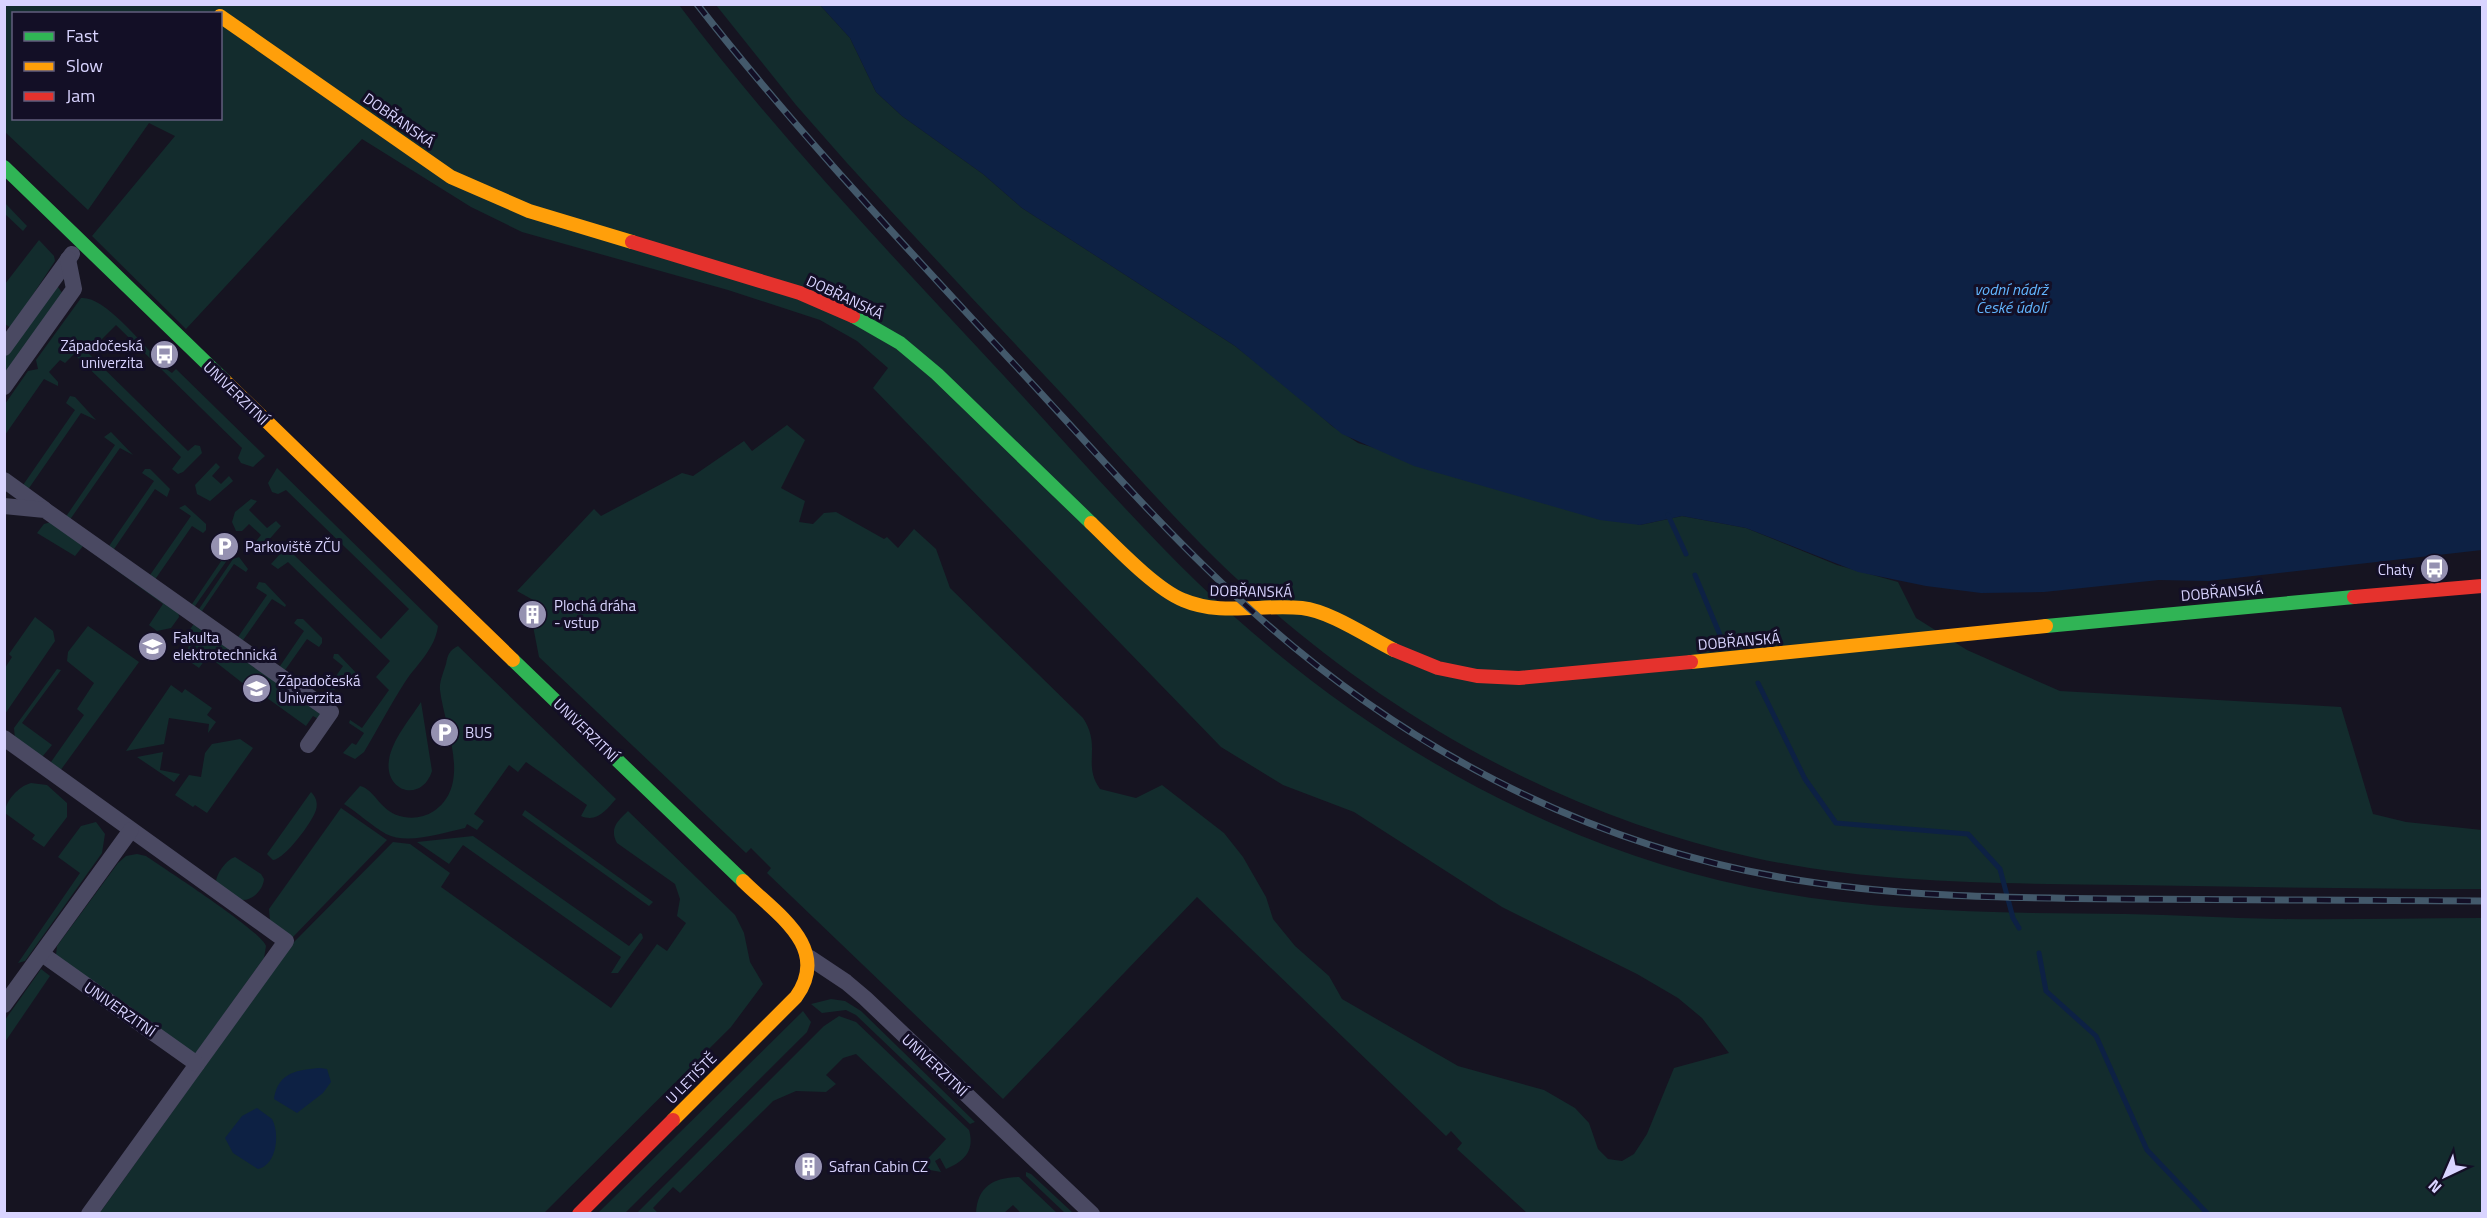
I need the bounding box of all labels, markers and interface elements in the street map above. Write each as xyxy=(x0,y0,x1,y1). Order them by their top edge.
legend xyxy=(12,12,222,120)
text: Fast xyxy=(66,22,99,49)
text: Slow xyxy=(66,52,103,79)
text: Jam xyxy=(66,82,95,109)
street label: DOBŘANSKÁ xyxy=(359,87,439,153)
street label: DOBŘANSKÁ xyxy=(803,269,887,325)
water label: vodní nádrž České údolí xyxy=(1974,277,2050,319)
place label: Západočeská univerzita xyxy=(61,334,143,374)
bus stop icon: Západočeská univerzita xyxy=(148,338,180,370)
street label: UNIVERZITNÍ xyxy=(198,356,274,430)
parking icon: Parkoviště ZČU xyxy=(208,530,240,562)
place label: Parkoviště ZČU xyxy=(245,535,341,558)
bus stop icon: Chaty xyxy=(2419,553,2451,585)
place label: Chaty xyxy=(2378,558,2414,581)
street label: DOBŘANSKÁ xyxy=(2180,577,2264,607)
street label: DOBŘANSKÁ xyxy=(1209,579,1293,603)
place label: Plochá dráha - vstup xyxy=(554,594,636,634)
building icon: Plochá dráha - vstup xyxy=(517,598,549,630)
place label: Fakulta elektrotechnická xyxy=(173,626,277,666)
street label: DOBŘANSKÁ xyxy=(1697,626,1781,656)
school or university icon: Fakulta elektrotechnická xyxy=(136,630,168,662)
place label: Západočeská Univerzita xyxy=(278,669,361,709)
school or university icon: Západočeská Univerzita xyxy=(241,673,273,705)
street label: UNIVERZITNÍ xyxy=(548,693,624,767)
parking icon: BUS xyxy=(428,716,460,748)
place label: BUS xyxy=(465,721,492,744)
street label: UNIVERZITNÍ xyxy=(79,976,161,1042)
street label: UNIVERZITNÍ xyxy=(897,1028,973,1102)
street label: U LETIŠTĚ xyxy=(660,1047,722,1109)
north arrow xyxy=(2415,1146,2475,1206)
building icon: Safran Cabin CZ xyxy=(792,1150,824,1182)
place label: Safran Cabin CZ xyxy=(829,1155,928,1178)
text: N xyxy=(2422,1174,2447,1199)

